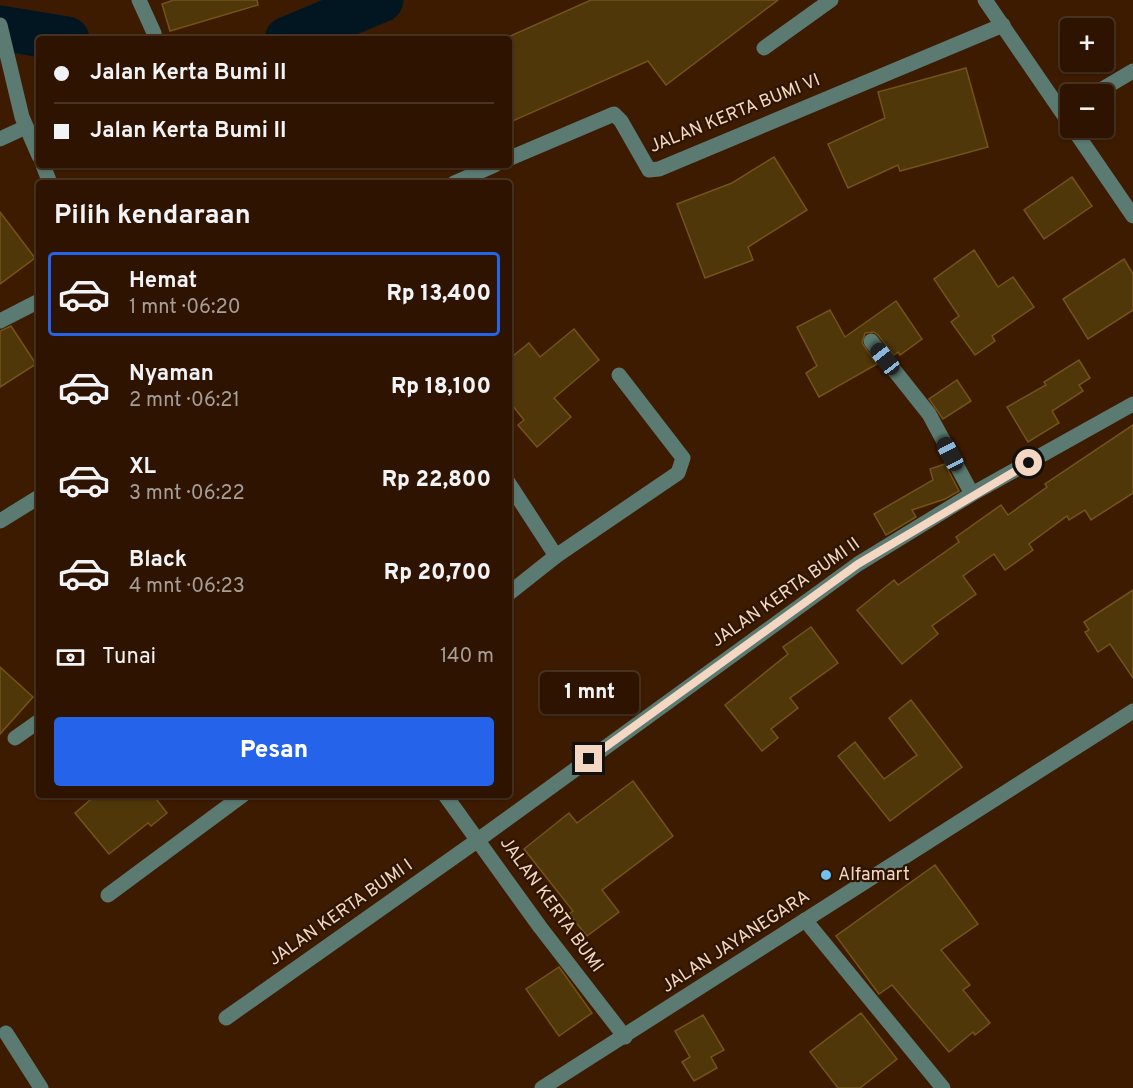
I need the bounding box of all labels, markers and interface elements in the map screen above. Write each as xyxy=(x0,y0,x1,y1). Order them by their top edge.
map controls xyxy=(1060,18,1114,138)
button: + xyxy=(1060,18,1114,72)
text: Jalan Kerta Bumi II xyxy=(90,60,287,87)
street label: JALAN KERTA BUMI VI xyxy=(646,69,824,159)
button: − xyxy=(1060,84,1114,138)
text: Jalan Kerta Bumi II xyxy=(90,118,287,145)
text: Pilih kendaraan xyxy=(54,199,251,233)
icon: car xyxy=(57,267,111,321)
text: Hemat xyxy=(129,268,197,295)
text: Rp 13,400 xyxy=(386,281,491,308)
text: 1 mnt · 06:20 xyxy=(129,295,241,321)
car xyxy=(867,339,903,379)
icon: car xyxy=(57,360,111,414)
text: Nyaman xyxy=(129,361,214,388)
text: Rp 18,100 xyxy=(391,374,491,401)
text: 2 mnt · 06:21 xyxy=(129,388,240,414)
car xyxy=(934,434,966,474)
route start xyxy=(1015,449,1042,476)
icon: car xyxy=(57,453,111,507)
text: XL xyxy=(129,454,156,481)
text: Rp 22,800 xyxy=(382,467,491,494)
text: 3 mnt · 06:22 xyxy=(129,481,245,507)
street label: JALAN KERTA BUMI II xyxy=(707,533,865,653)
icon: car xyxy=(57,546,111,600)
text: Black xyxy=(129,547,187,574)
text: Rp 20,700 xyxy=(384,560,491,587)
text: 4 mnt · 06:23 xyxy=(129,574,245,600)
icon: cash xyxy=(54,641,87,674)
text: Tunai xyxy=(102,644,156,671)
text: 140 m xyxy=(440,644,494,670)
callout: 1 mnt xyxy=(540,672,638,714)
text: 1 mnt xyxy=(564,680,615,706)
button: Pesan xyxy=(54,717,494,786)
route end xyxy=(575,745,602,772)
street label: JALAN KERTA BUMI xyxy=(494,833,608,977)
street label: JALAN KERTA BUMI I xyxy=(264,854,418,972)
place label: Alfamart xyxy=(838,864,910,887)
marker: Alfamart xyxy=(819,868,833,882)
street label: JALAN JAYANEGARA xyxy=(657,885,815,999)

